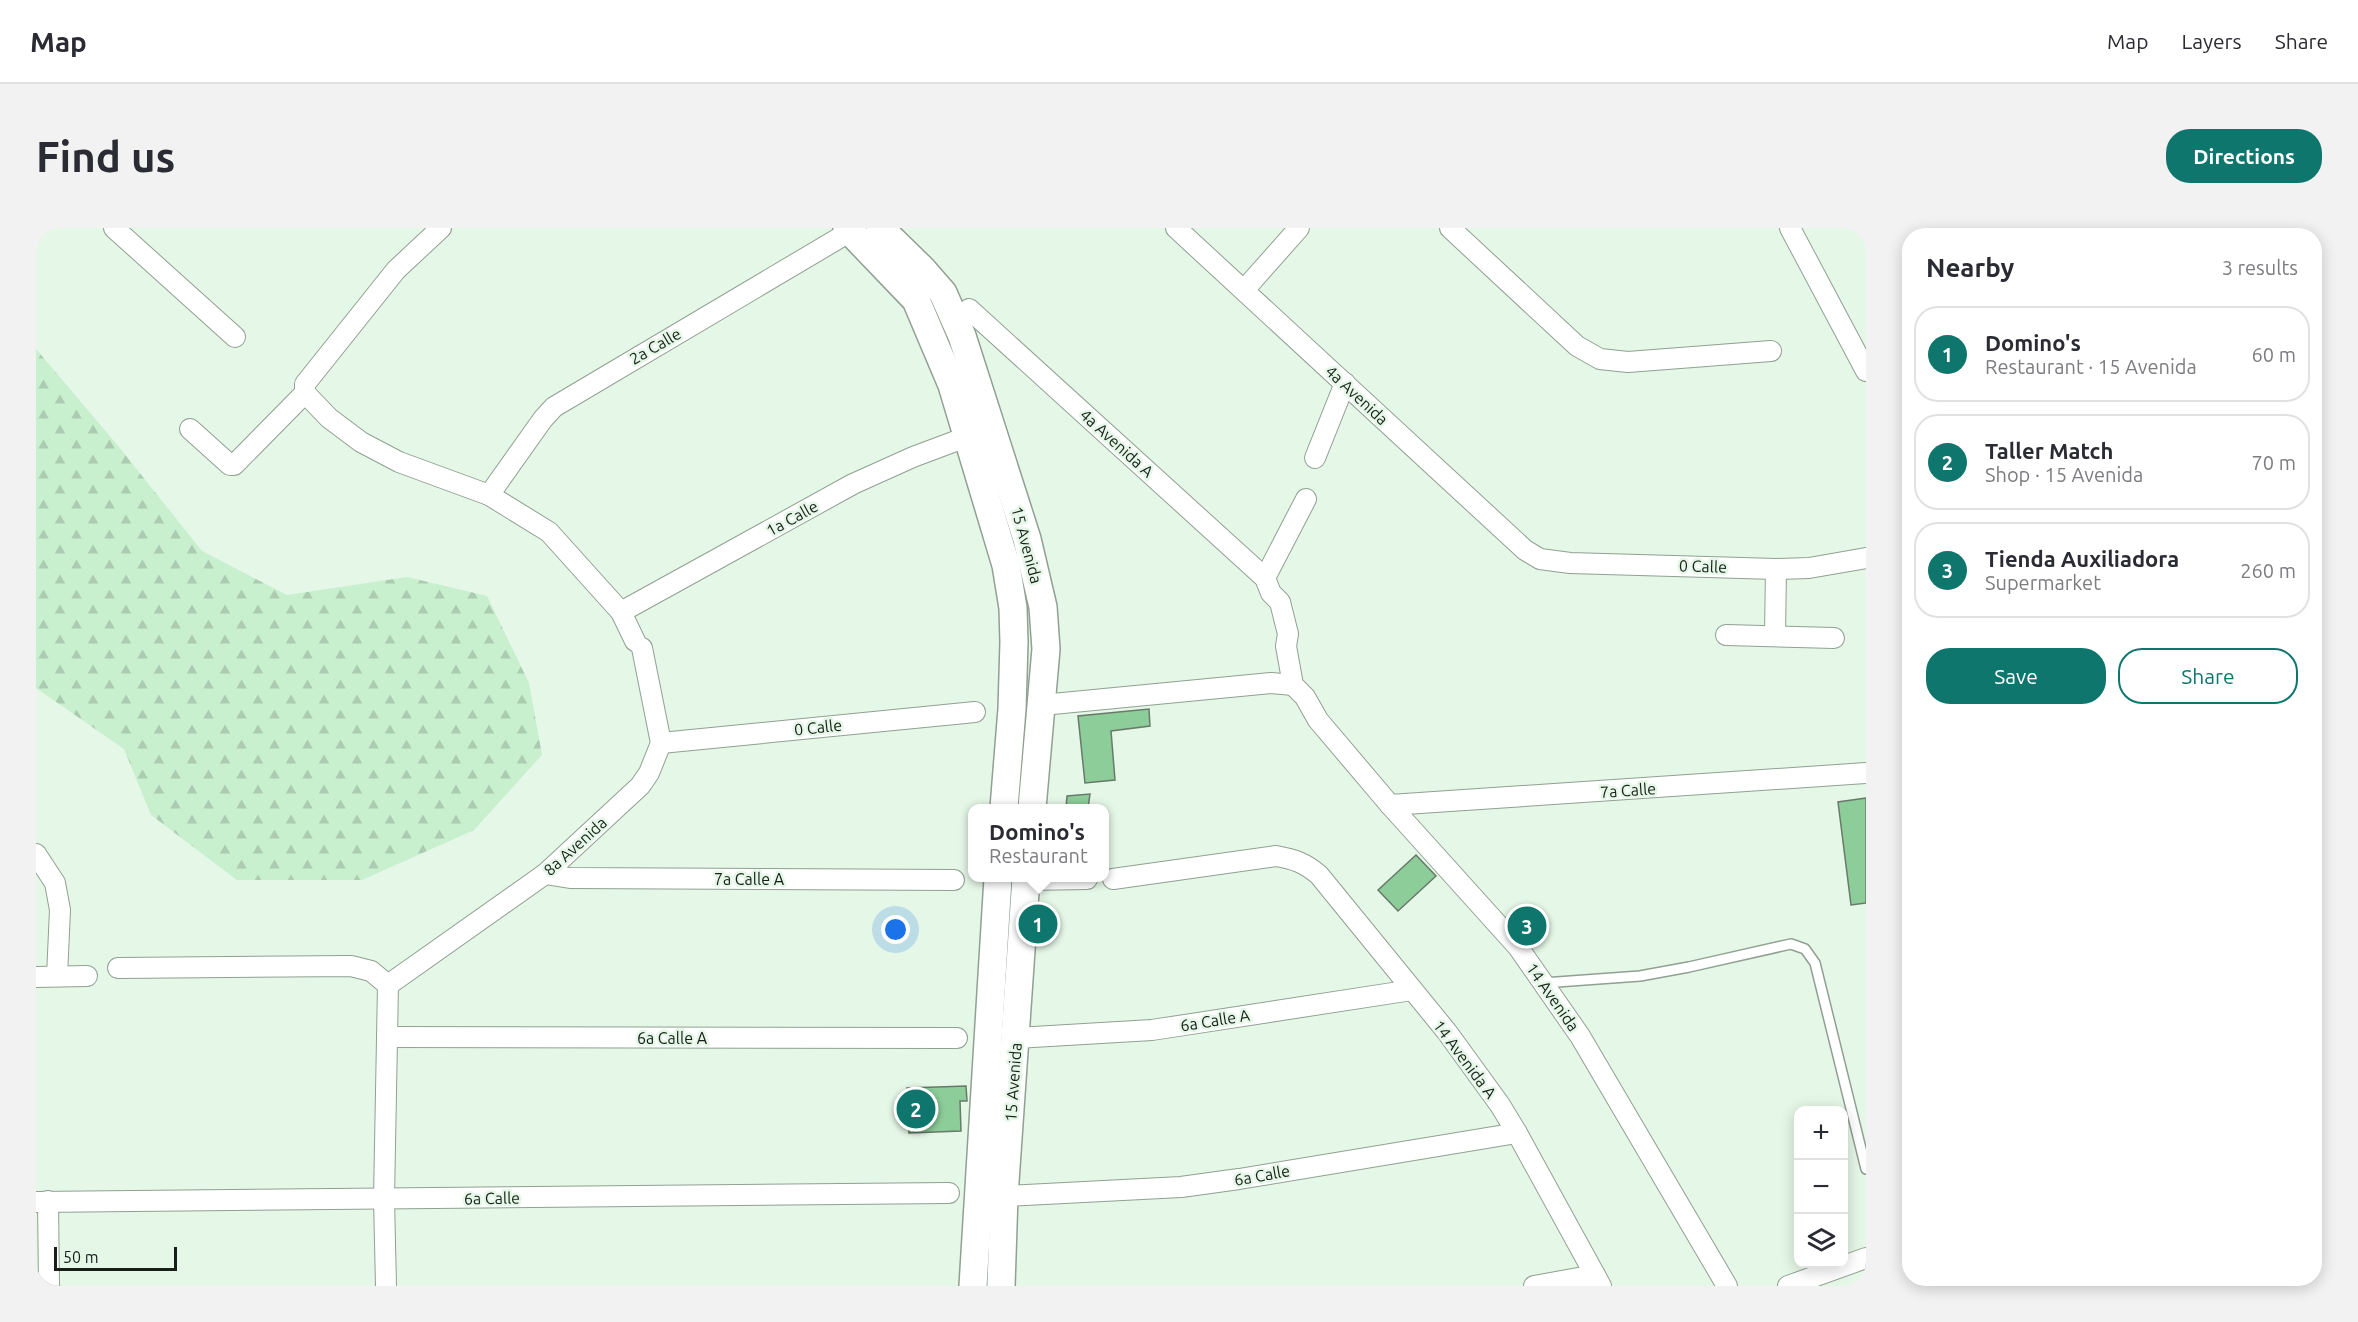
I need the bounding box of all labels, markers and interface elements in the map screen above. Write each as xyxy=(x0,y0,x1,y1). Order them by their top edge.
text: Map xyxy=(30,26,87,57)
text: Map xyxy=(2107,29,2148,53)
text: Layers xyxy=(2181,29,2242,53)
text: Share xyxy=(2275,29,2328,53)
button: Directions xyxy=(2166,129,2322,183)
text: Find us xyxy=(36,133,175,180)
text: Nearby xyxy=(1926,253,2014,282)
text: 3 results xyxy=(2222,256,2298,279)
street label: 2a Calle xyxy=(626,324,684,368)
text: Domino's xyxy=(1985,330,2081,355)
text: 1 xyxy=(1942,343,1953,366)
text: 60 m xyxy=(2252,343,2296,366)
text: Restaurant · 15 Avenida xyxy=(1985,355,2197,378)
street label: 4a Avenida xyxy=(1322,362,1392,428)
street label: 4a Avenida A xyxy=(1077,405,1158,481)
text: Taller Match xyxy=(1985,438,2113,463)
text: 2 xyxy=(1942,451,1953,474)
text: 70 m xyxy=(2252,451,2296,474)
text: Shop · 15 Avenida xyxy=(1985,463,2143,486)
street label: 1a Calle xyxy=(763,497,821,539)
street label: 15 Avenida xyxy=(1008,504,1046,586)
text: Tienda Auxiliadora xyxy=(1985,546,2179,571)
street label: 0 Calle xyxy=(1679,556,1727,576)
text: 3 xyxy=(1942,559,1953,582)
text: 260 m xyxy=(2240,559,2296,582)
text: Supermarket xyxy=(1985,571,2101,594)
button: Save xyxy=(1926,648,2106,704)
button: Share xyxy=(2118,648,2298,704)
street label: 0 Calle xyxy=(793,716,843,738)
street label: 7a Calle xyxy=(1599,779,1657,801)
popup xyxy=(968,804,1109,882)
street label: 8a Avenida xyxy=(540,813,610,879)
text: Domino's xyxy=(989,819,1085,844)
text: Restaurant xyxy=(989,844,1088,867)
street label: 7a Calle A xyxy=(714,870,785,888)
pin: 1 xyxy=(1018,902,1058,946)
pin: 3 xyxy=(1508,904,1546,948)
your location xyxy=(881,915,910,944)
street label: 14 Avenida xyxy=(1523,959,1583,1035)
street label: 6a Calle A xyxy=(1179,1006,1252,1034)
street label: 14 Avenida A xyxy=(1430,1016,1501,1102)
street label: 6a Calle A xyxy=(637,1029,708,1047)
street label: 15 Avenida xyxy=(1001,1042,1025,1122)
pin: 2 xyxy=(896,1086,936,1132)
map controls xyxy=(1794,1106,1848,1268)
button: + xyxy=(1794,1106,1848,1160)
button: − xyxy=(1794,1160,1848,1214)
street label: 6a Calle xyxy=(1233,1161,1291,1189)
street label: 6a Calle xyxy=(464,1189,520,1207)
button: layers xyxy=(1794,1214,1848,1268)
scale bar xyxy=(54,1244,177,1272)
text: 50 m xyxy=(63,1248,99,1266)

